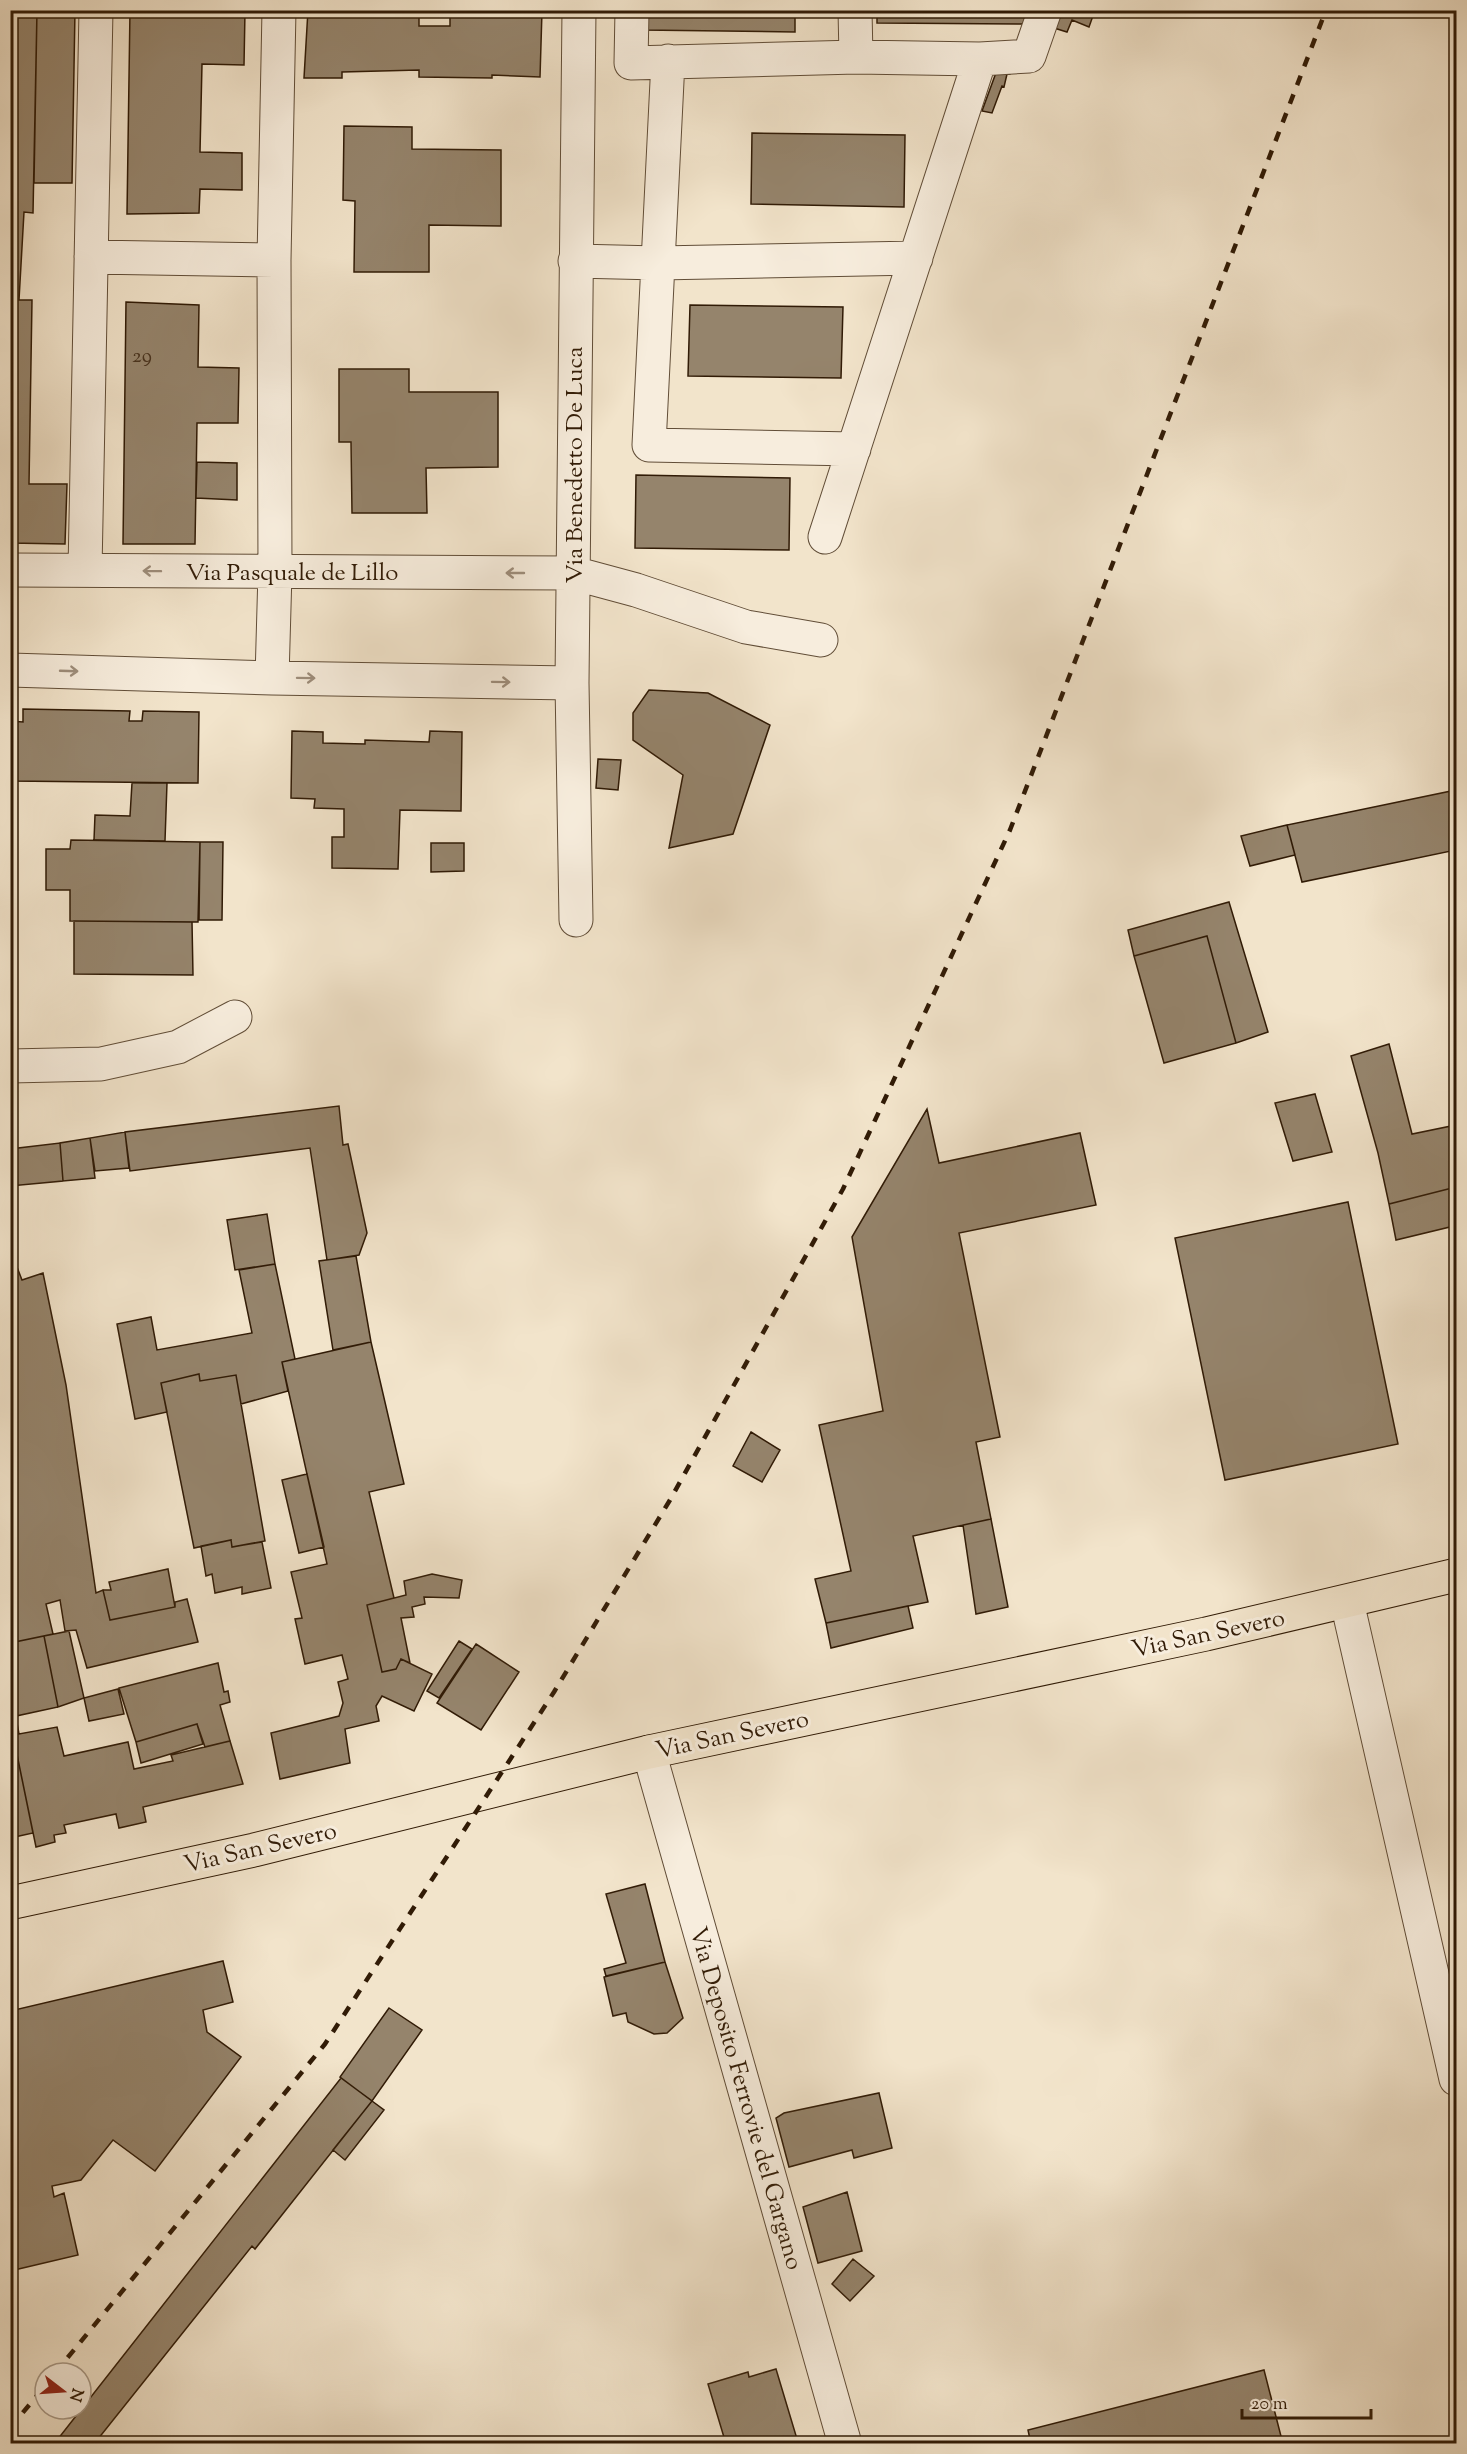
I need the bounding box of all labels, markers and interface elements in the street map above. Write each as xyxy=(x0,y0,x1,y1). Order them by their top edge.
house number: 29 xyxy=(132,342,152,372)
street label: Via Benedetto De Luca xyxy=(559,347,593,583)
street label: Via Pasquale de Lillo xyxy=(186,557,398,591)
one-way arrow xyxy=(142,565,162,577)
one-way arrow xyxy=(505,567,525,579)
one-way arrow xyxy=(58,666,78,677)
one-way arrow xyxy=(295,673,315,684)
one-way arrow xyxy=(490,676,510,687)
street label: Via San Severo xyxy=(1129,1602,1288,1668)
street label: Via San Severo xyxy=(653,1703,812,1769)
street label: Via San Severo xyxy=(181,1815,340,1883)
street label: Via Deposito Ferrovie del Gargano xyxy=(680,1923,810,2274)
north arrow xyxy=(33,2361,93,2421)
scale bar xyxy=(1242,2382,1371,2420)
text: N xyxy=(62,2385,88,2404)
text: 20 m xyxy=(1251,2392,1288,2418)

